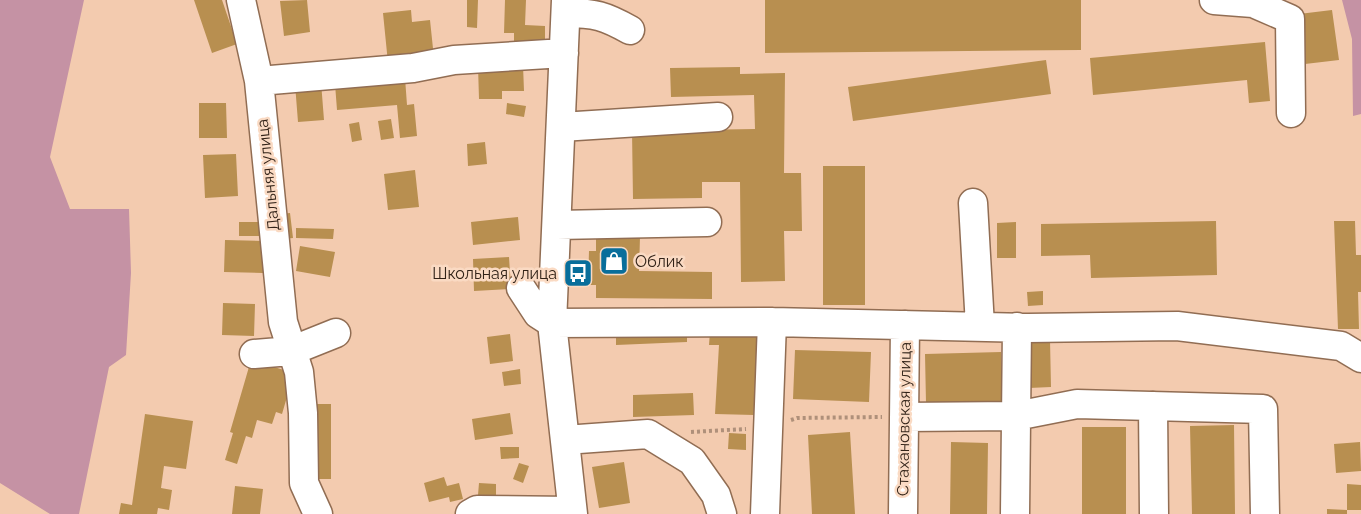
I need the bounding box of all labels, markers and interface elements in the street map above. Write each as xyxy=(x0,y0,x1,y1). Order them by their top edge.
street label: Дальняя улица xyxy=(253,118,283,232)
shop icon: Облик xyxy=(598,245,630,277)
place label: Облик xyxy=(635,252,684,271)
bus stop icon: Школьная улица xyxy=(562,257,594,289)
place label: Школьная улица xyxy=(432,264,557,283)
street label: Стахановская улица xyxy=(893,342,915,496)

